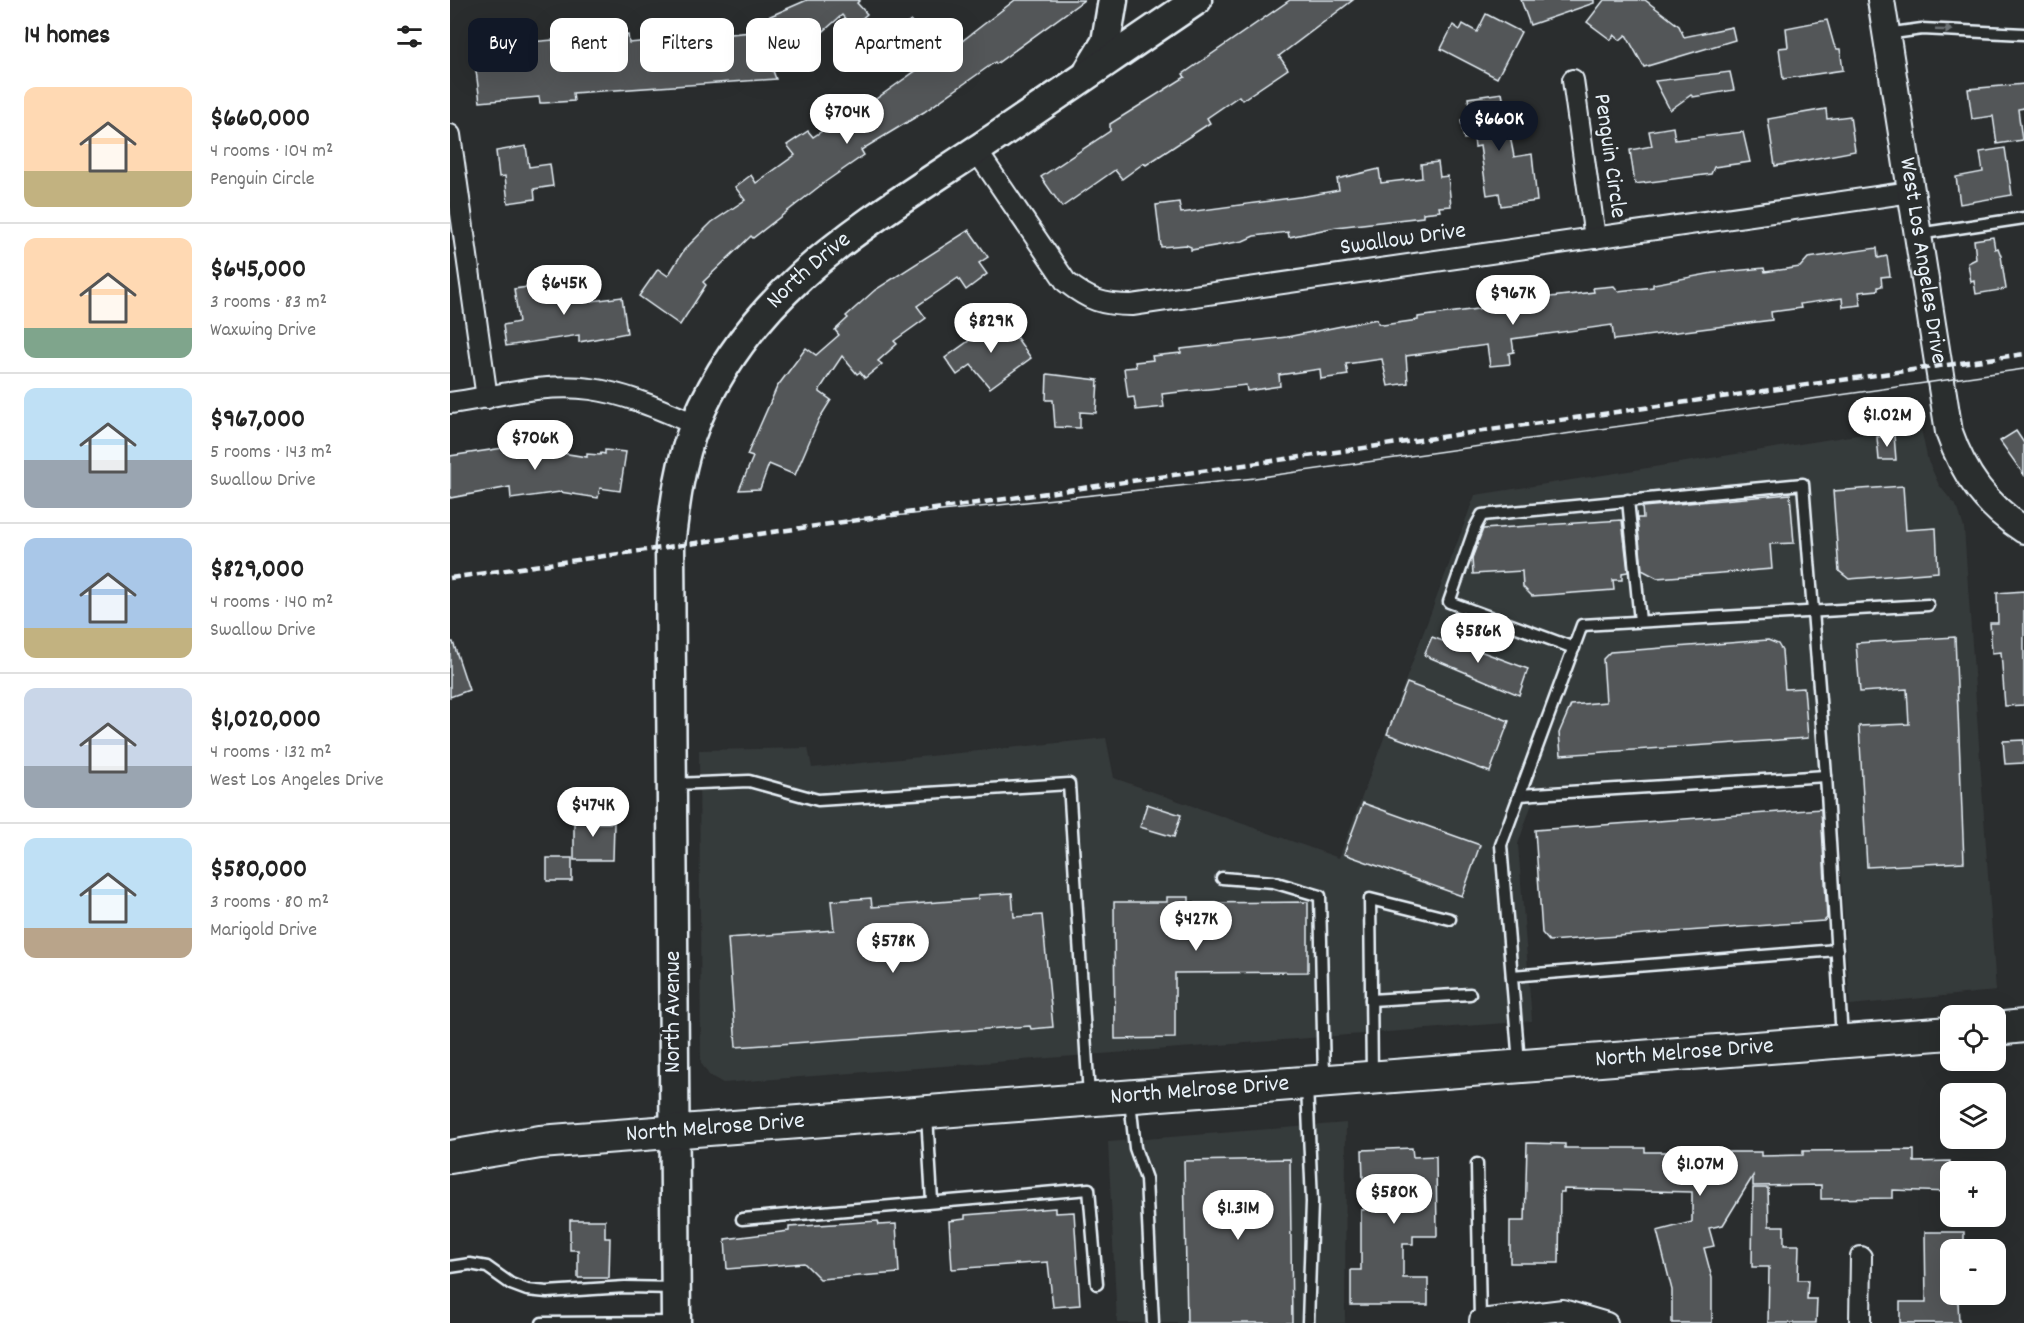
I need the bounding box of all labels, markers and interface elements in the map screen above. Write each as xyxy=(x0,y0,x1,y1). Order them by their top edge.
text: 14 homes xyxy=(24,18,110,55)
chip: Buy xyxy=(468,18,538,72)
chip: Rent xyxy=(550,18,628,72)
chip: Filters xyxy=(640,18,734,72)
chip: New xyxy=(746,18,821,72)
chip: Apartment xyxy=(833,18,963,72)
icon: filters xyxy=(393,20,426,53)
one-way arrow xyxy=(1935,25,1954,34)
street label: Penguin Circle xyxy=(1583,92,1635,220)
pin: $704K xyxy=(805,94,889,145)
text: $704K xyxy=(824,99,870,127)
text: $660,000 xyxy=(210,101,310,138)
pin: $660K xyxy=(1457,101,1541,152)
text: $660K xyxy=(1474,106,1524,134)
icon: home xyxy=(72,111,144,183)
text: 4 rooms · 104 m² xyxy=(210,138,333,166)
street label: West Los Angeles Drive xyxy=(1889,155,1955,366)
text: Penguin Circle xyxy=(210,166,315,194)
street label: Swallow Drive xyxy=(1338,214,1468,266)
street label: North Drive xyxy=(759,224,859,317)
text: $645,000 xyxy=(210,252,306,289)
icon: home xyxy=(72,262,144,334)
pin: $645K xyxy=(522,265,606,316)
text: $645K xyxy=(541,270,587,298)
pin: $967K xyxy=(1471,275,1555,326)
text: $967K xyxy=(1490,280,1536,308)
text: 3 rooms · 83 m² xyxy=(210,289,327,317)
pin: $829K xyxy=(949,303,1033,354)
text: $829K xyxy=(968,308,1014,336)
text: Waxwing Drive xyxy=(210,317,316,345)
pin: $1.02M xyxy=(1838,397,1936,448)
text: $967,000 xyxy=(210,402,305,439)
text: $1.02M xyxy=(1862,402,1912,430)
icon: home xyxy=(72,412,144,484)
pin: $706K xyxy=(493,420,577,471)
text: $706K xyxy=(511,425,559,453)
text: 5 rooms · 143 m² xyxy=(210,439,332,467)
text: Swallow Drive xyxy=(210,467,316,495)
text: $829,000 xyxy=(210,552,304,589)
icon: home xyxy=(72,562,144,634)
text: 4 rooms · 140 m² xyxy=(210,589,333,617)
pin: $586K xyxy=(1436,613,1520,664)
text: Swallow Drive xyxy=(210,617,316,645)
text: $586K xyxy=(1455,618,1501,646)
text: $1,020,000 xyxy=(210,702,321,739)
icon: home xyxy=(72,712,144,784)
text: 4 rooms · 132 m² xyxy=(210,739,332,767)
text: West Los Angeles Drive xyxy=(210,767,384,795)
pin: $474K xyxy=(551,787,635,838)
text: $474K xyxy=(571,792,615,820)
text: $580,000 xyxy=(210,852,307,889)
icon: home xyxy=(72,862,144,934)
text: 3 rooms · 80 m² xyxy=(210,889,329,917)
pin: $427K xyxy=(1154,901,1238,952)
text: $427K xyxy=(1174,906,1218,934)
text: Marigold Drive xyxy=(210,917,317,945)
pin: $578K xyxy=(851,923,935,974)
text: $578K xyxy=(871,928,915,956)
street label: North Avenue xyxy=(657,951,691,1073)
map controls xyxy=(1940,1005,2006,1305)
button: locate xyxy=(1940,1005,2006,1071)
street label: North Melrose Drive xyxy=(1594,1030,1775,1077)
street label: North Melrose Drive xyxy=(1109,1067,1290,1115)
button: layers xyxy=(1940,1083,2006,1149)
street label: North Melrose Drive xyxy=(625,1105,806,1152)
pin: $1.07M xyxy=(1651,1146,1749,1197)
text: $1.07M xyxy=(1676,1151,1724,1179)
button: + xyxy=(1940,1161,2006,1227)
pin: $580K xyxy=(1352,1174,1436,1225)
text: $580K xyxy=(1370,1179,1418,1207)
pin: $1.31M xyxy=(1189,1190,1287,1241)
text: $1.31M xyxy=(1217,1195,1259,1223)
button: − xyxy=(1940,1239,2006,1305)

